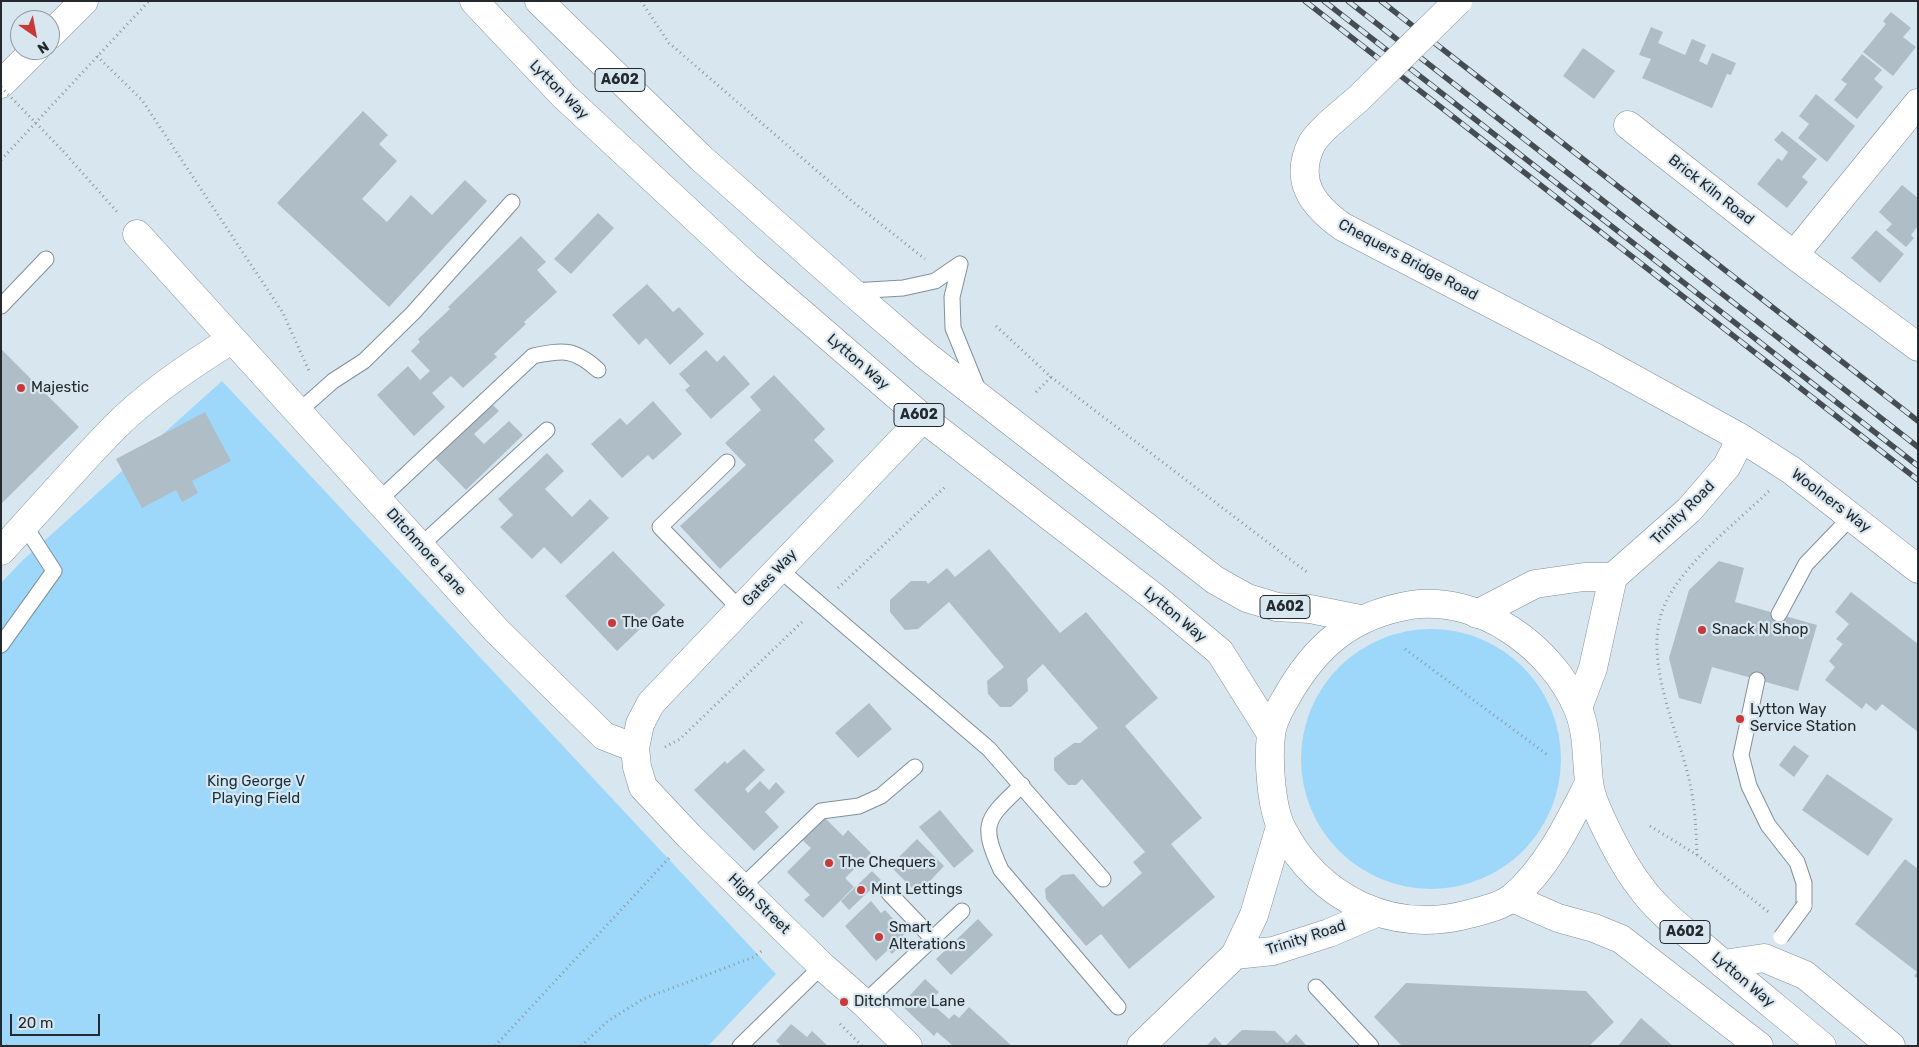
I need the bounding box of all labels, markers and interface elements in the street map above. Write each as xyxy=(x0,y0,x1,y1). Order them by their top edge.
north arrow xyxy=(10,10,60,60)
text: N xyxy=(34,37,52,57)
street label: Lytton Way xyxy=(526,57,592,123)
road number: A602 xyxy=(595,68,645,92)
street label: Brick Kiln Road xyxy=(1665,151,1757,229)
street label: Chequers Bridge Road xyxy=(1335,215,1481,305)
street label: Lytton Way xyxy=(823,330,893,394)
place label: Majestic xyxy=(31,379,89,397)
marker: Majestic xyxy=(15,382,27,394)
road number: A602 xyxy=(894,404,944,426)
street label: Woolners Way xyxy=(1788,465,1874,537)
street label: Trinity Road xyxy=(1647,477,1719,549)
street label: Ditchmore Lane xyxy=(382,505,470,599)
street label: Gates Way xyxy=(739,546,801,610)
street label: Lytton Way xyxy=(1140,584,1210,646)
road number: A602 xyxy=(1260,596,1310,618)
place label: The Gate xyxy=(622,614,684,632)
marker: The Gate xyxy=(606,617,618,629)
place label: Snack N Shop xyxy=(1712,621,1809,639)
marker: Snack N Shop xyxy=(1696,624,1708,636)
place label: Lytton Way Service Station xyxy=(1750,701,1856,736)
marker: Lytton Way Service Station xyxy=(1734,713,1746,725)
park label: King George V Playing Field xyxy=(207,773,305,808)
place label: The Chequers xyxy=(839,854,936,872)
marker: The Chequers xyxy=(823,857,835,869)
street label: High Street xyxy=(724,870,794,938)
place label: Mint Lettings xyxy=(871,881,963,899)
marker: Mint Lettings xyxy=(855,884,867,896)
street label: Trinity Road xyxy=(1264,917,1348,959)
place label: Smart Alterations xyxy=(889,919,966,954)
road number: A602 xyxy=(1660,920,1710,944)
marker: Smart Alterations xyxy=(873,931,885,943)
street label: Lytton Way xyxy=(1708,949,1778,1011)
place label: Ditchmore Lane xyxy=(854,993,965,1011)
marker: Ditchmore Lane xyxy=(838,996,850,1008)
scale bar xyxy=(12,1004,102,1036)
text: 20 m xyxy=(18,1014,53,1032)

